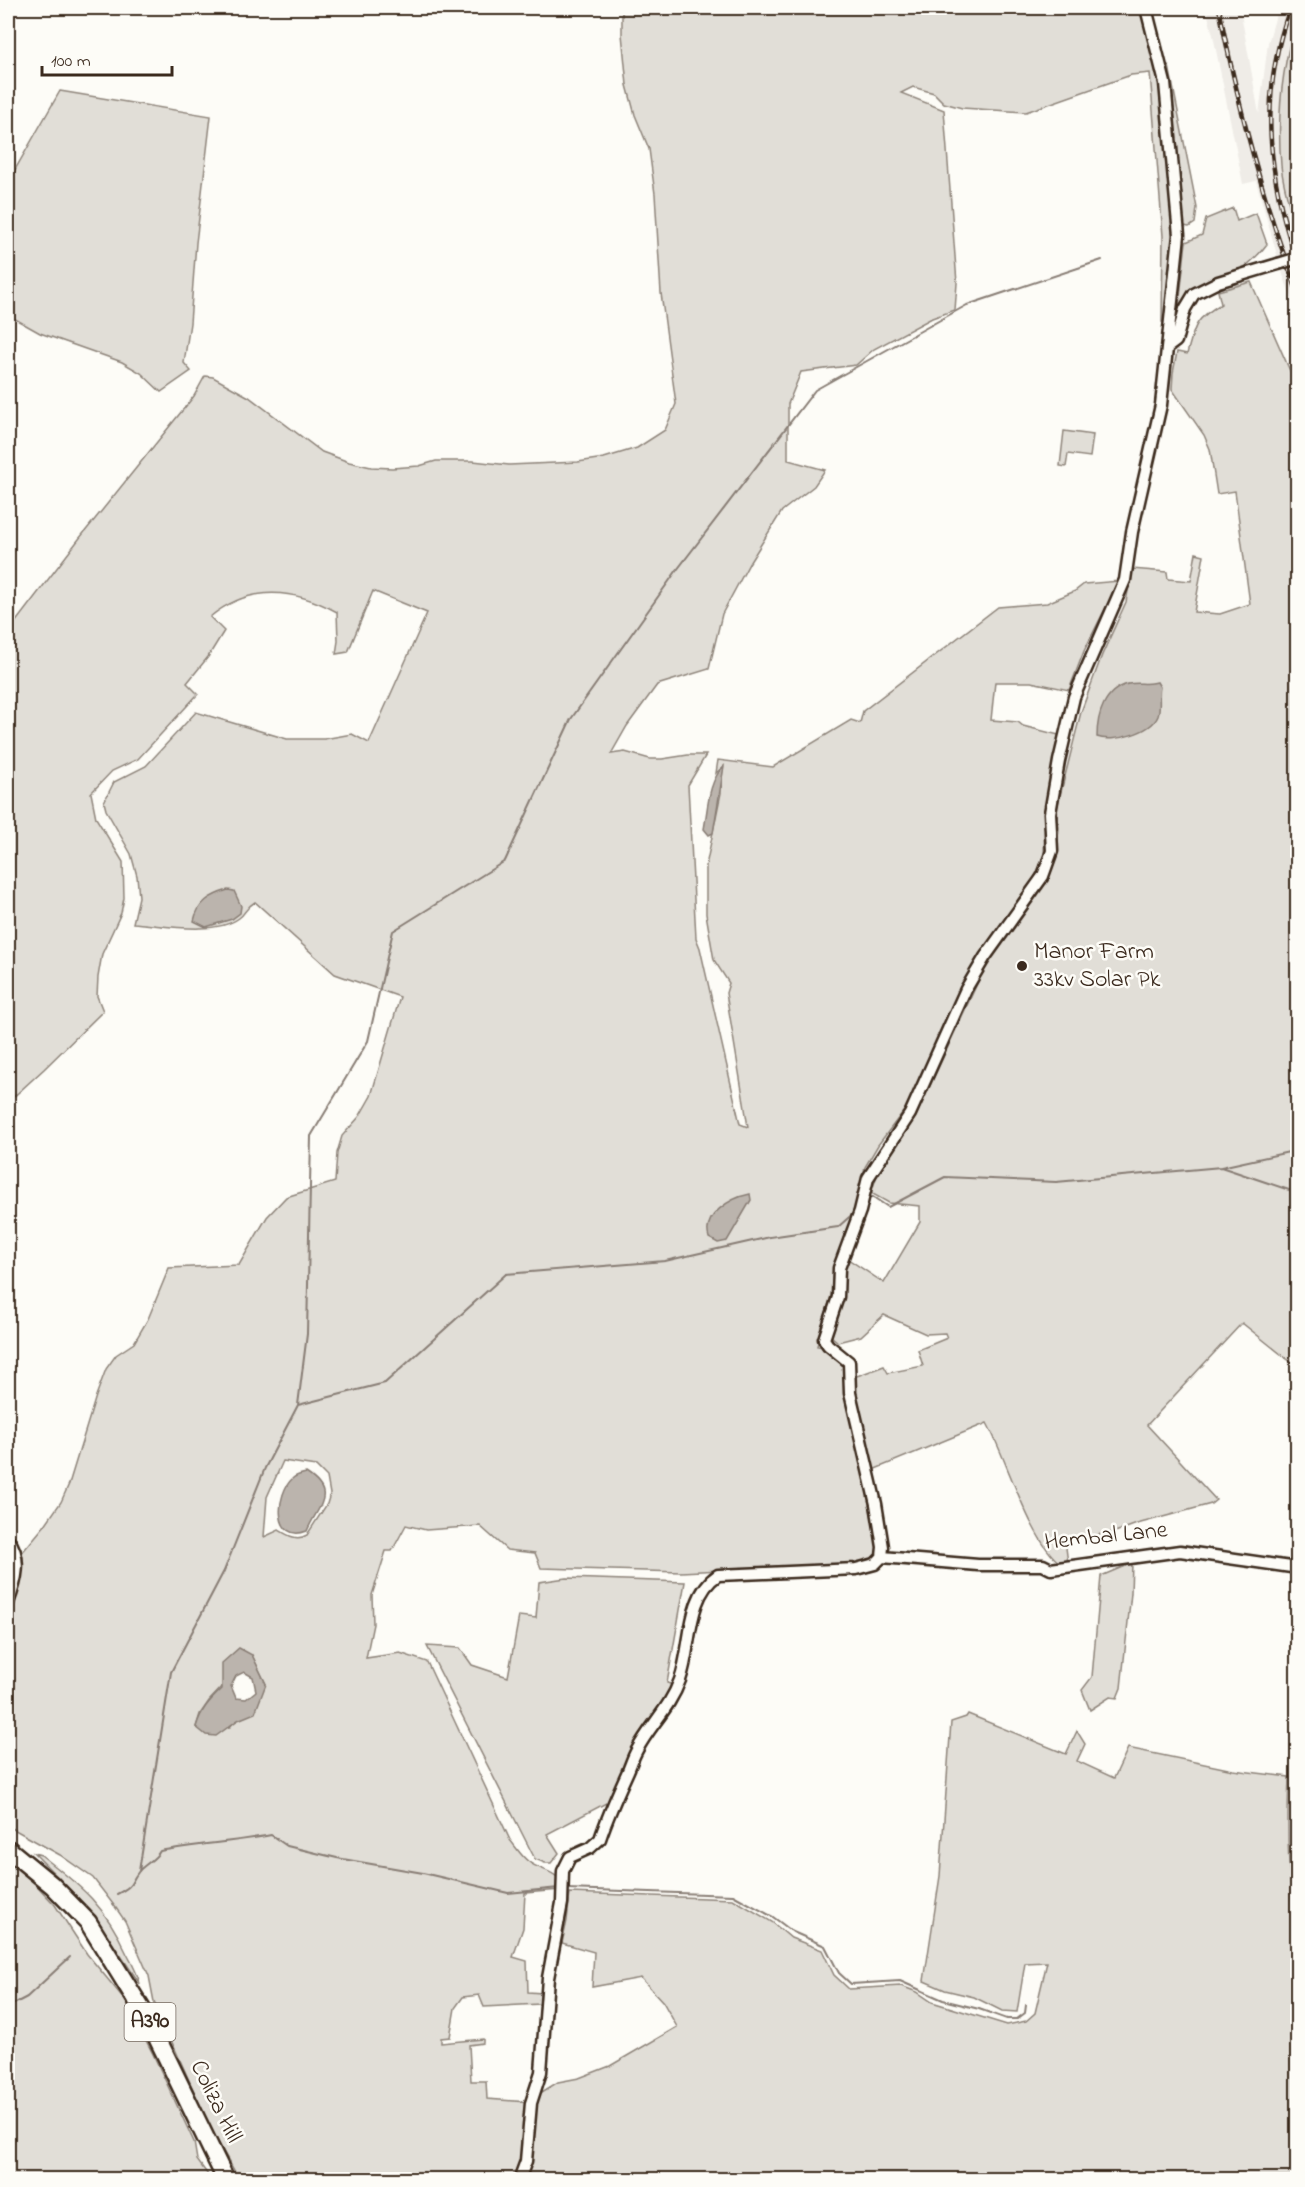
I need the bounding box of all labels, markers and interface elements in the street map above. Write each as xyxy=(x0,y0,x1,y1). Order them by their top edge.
scale bar xyxy=(42,39,172,77)
text: 100 m xyxy=(51,49,91,75)
place label: Manor Farm 33kv Solar Pk xyxy=(1034,935,1161,998)
marker: Manor Farm 33kv Solar Pk xyxy=(1015,959,1029,973)
street label: Hembal Lane xyxy=(1043,1513,1169,1561)
road number: A390 xyxy=(124,2003,176,2041)
street label: Coliza Hill xyxy=(180,2054,250,2150)

